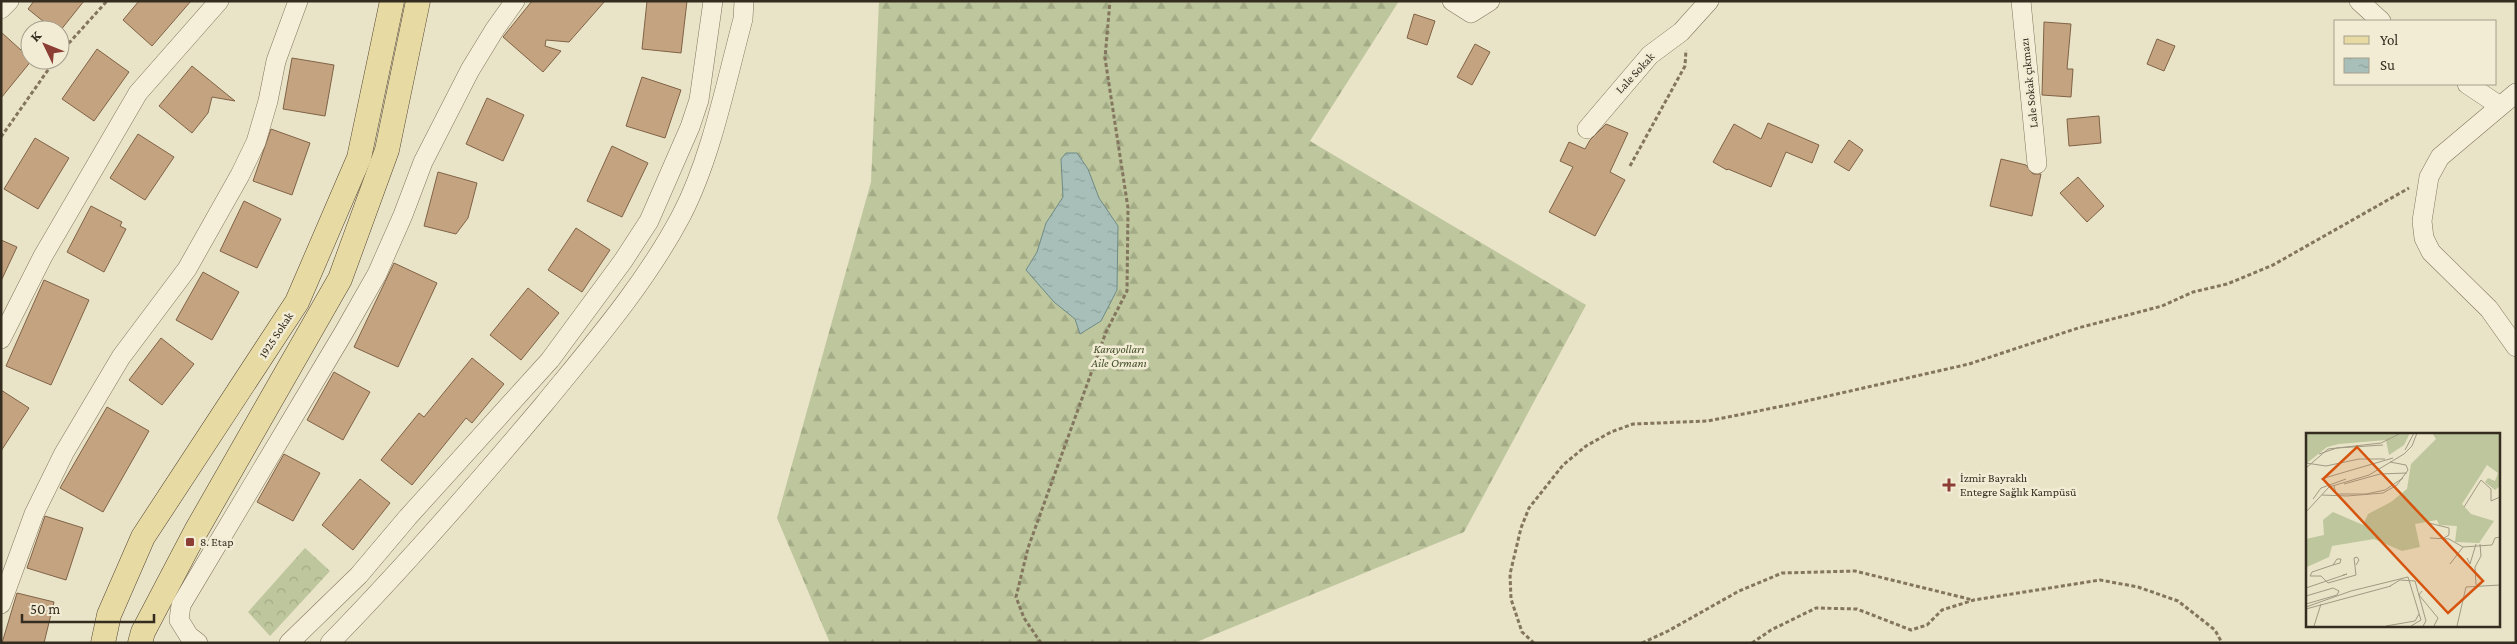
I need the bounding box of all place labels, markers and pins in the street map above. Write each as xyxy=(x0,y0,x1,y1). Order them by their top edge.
place label: İzmir Bayraklı Entegre Sağlık Kampüsü xyxy=(1960,471,2077,499)
marker: İzmir Bayraklı Entegre Sağlık Kampüsü xyxy=(1942,478,1956,492)
place label: 8. Etap xyxy=(200,535,234,549)
marker: 8. Etap xyxy=(184,536,196,548)

